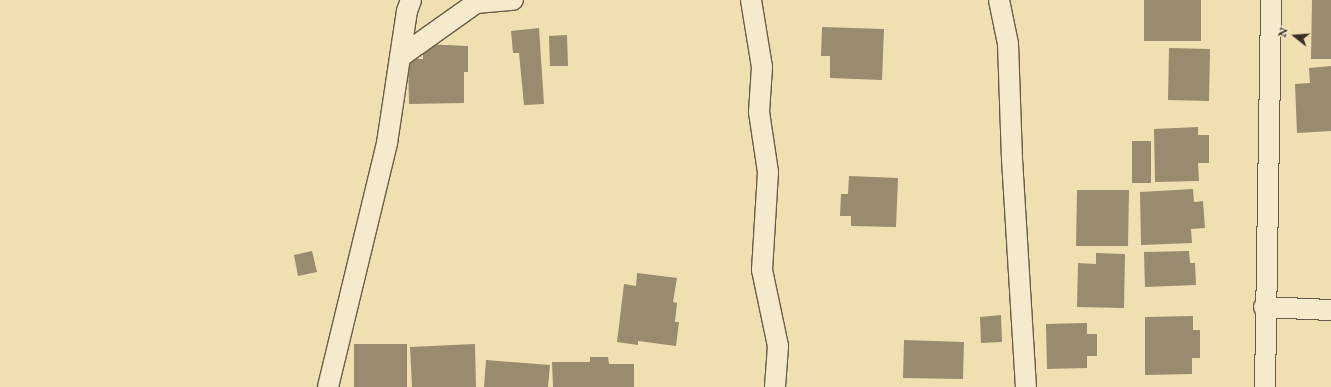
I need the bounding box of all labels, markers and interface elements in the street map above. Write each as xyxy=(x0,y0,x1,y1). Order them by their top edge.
north arrow xyxy=(1275,16,1315,56)
text: N xyxy=(1275,26,1292,39)

